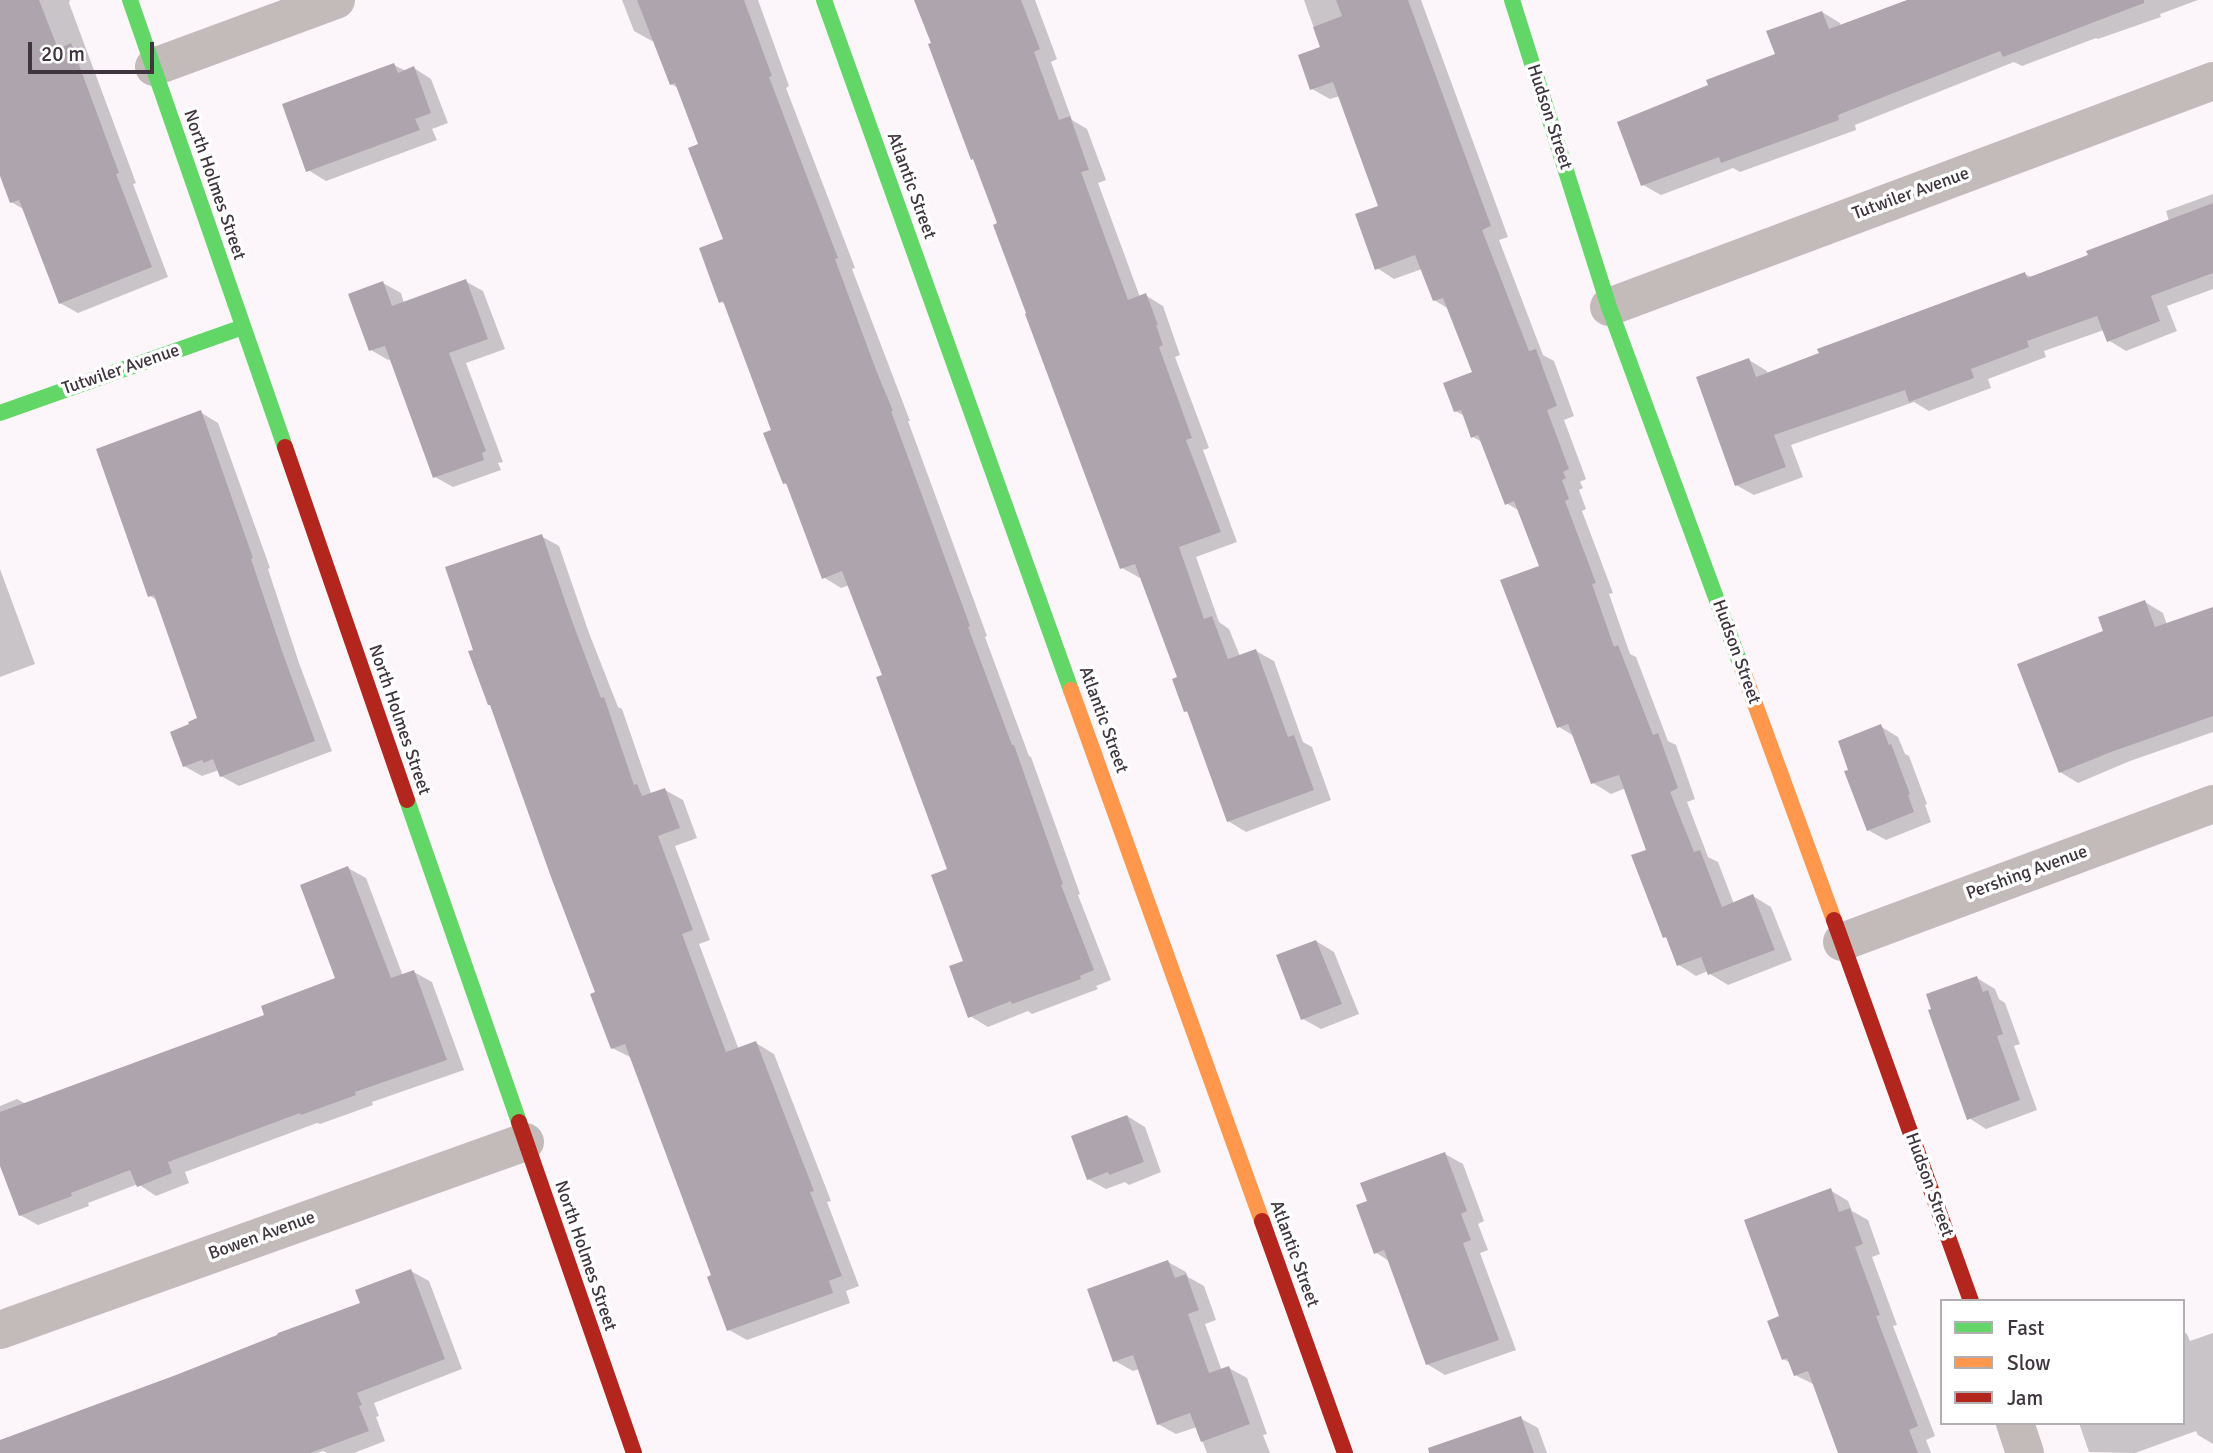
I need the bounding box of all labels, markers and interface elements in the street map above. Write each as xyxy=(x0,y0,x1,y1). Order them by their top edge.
scale bar xyxy=(32,28,158,72)
text: 20 m xyxy=(41,41,85,67)
street label: Hudson Street xyxy=(1522,62,1576,172)
street label: North Holmes Street xyxy=(178,107,250,263)
street label: Atlantic Street xyxy=(882,130,940,242)
street label: Tutwiler Avenue xyxy=(1850,163,1972,225)
street label: Tutwiler Avenue xyxy=(59,340,183,400)
street label: Hudson Street xyxy=(1707,597,1765,707)
street label: North Holmes Street xyxy=(363,642,435,798)
street label: Atlantic Street xyxy=(1074,664,1132,776)
street label: Pershing Avenue xyxy=(1963,841,2091,905)
street label: Hudson Street xyxy=(1900,1130,1958,1240)
street label: North Holmes Street xyxy=(549,1178,621,1334)
street label: Atlantic Street xyxy=(1265,1198,1323,1310)
street label: Bowen Avenue xyxy=(206,1207,318,1265)
legend xyxy=(1940,1299,2185,1425)
text: Fast xyxy=(2007,1315,2044,1341)
text: Slow xyxy=(2007,1350,2051,1376)
text: Jam xyxy=(2007,1385,2043,1411)

